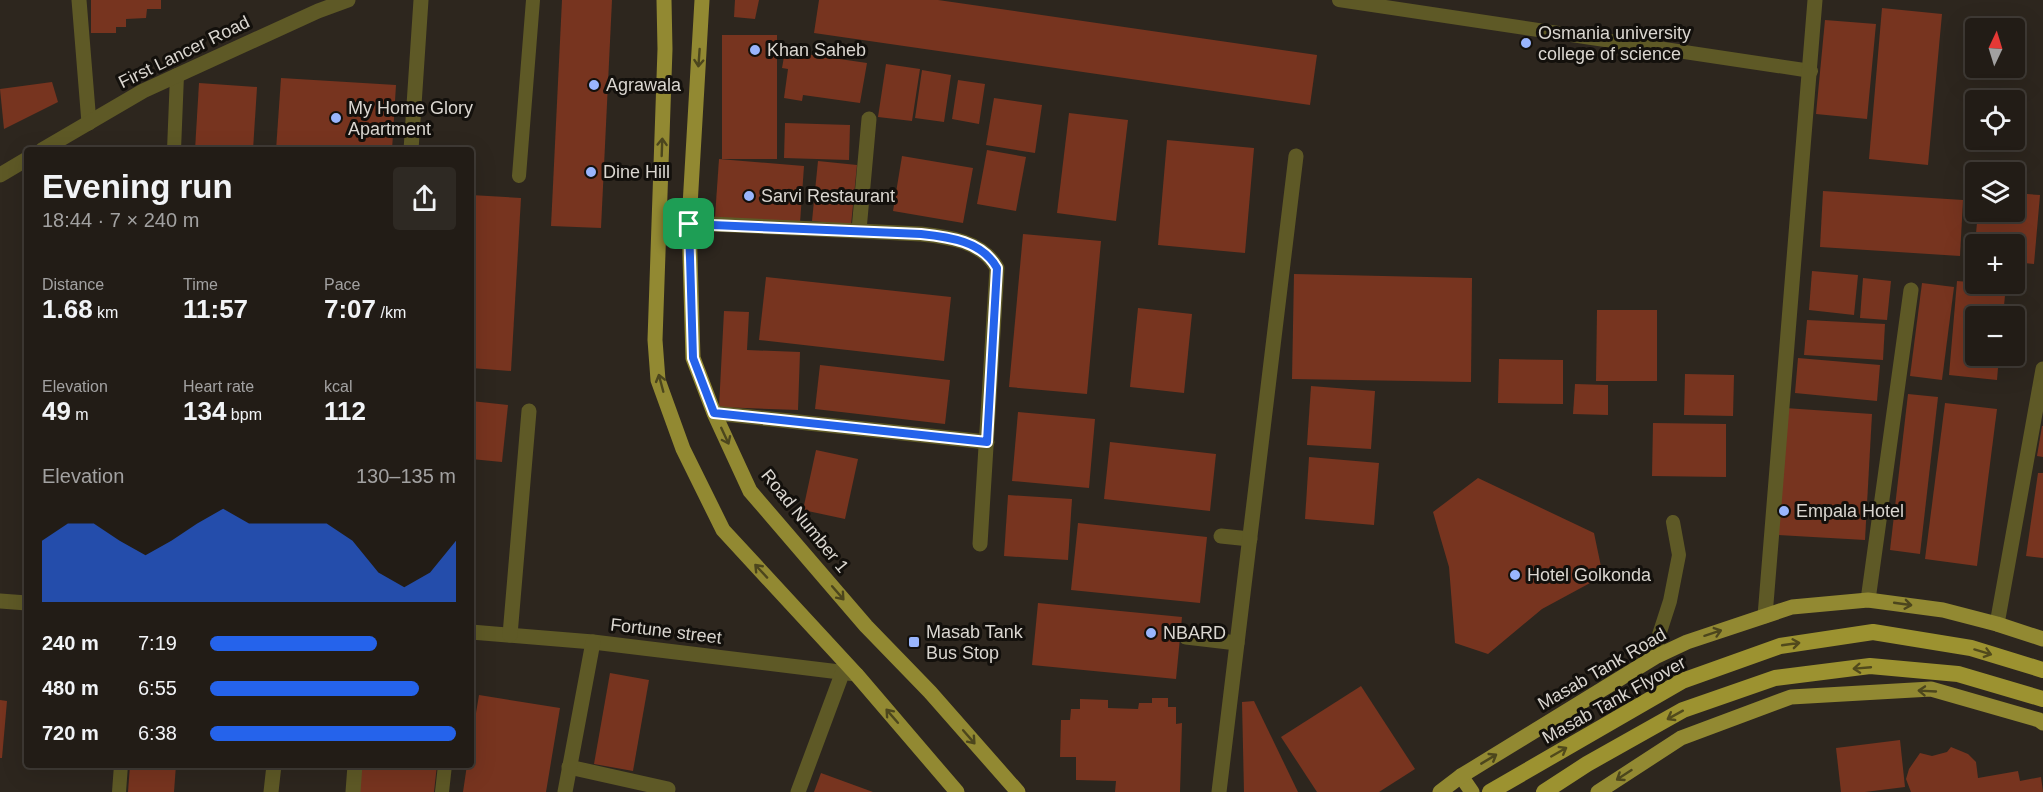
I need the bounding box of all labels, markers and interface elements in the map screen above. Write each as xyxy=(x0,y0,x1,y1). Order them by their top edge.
street label: First Lancer Road xyxy=(115,12,253,92)
north arrow xyxy=(1965,18,2025,78)
map controls xyxy=(1965,18,2025,366)
place label: Osmania university college of science xyxy=(1538,23,1691,64)
marker: Osmania university college of science xyxy=(1519,36,1533,50)
place label: Khan Saheb xyxy=(767,40,866,60)
marker: Khan Saheb xyxy=(748,43,762,57)
one-way arrow xyxy=(694,48,705,68)
place label: Agrawala xyxy=(606,75,682,95)
marker: Agrawala xyxy=(587,78,601,92)
button: locate xyxy=(1965,90,2025,150)
place label: My Home Glory Apartment xyxy=(348,98,473,139)
marker: My Home Glory Apartment xyxy=(329,111,343,125)
one-way arrow xyxy=(656,137,668,157)
place label: Dine Hill xyxy=(603,162,670,182)
button: layers xyxy=(1965,162,2025,222)
marker: Dine Hill xyxy=(584,165,598,179)
button: share xyxy=(393,167,456,230)
text: Evening run xyxy=(42,168,233,205)
place label: Sarvi Restaurant xyxy=(761,186,895,206)
marker: Sarvi Restaurant xyxy=(742,189,756,203)
pin xyxy=(663,198,714,249)
icon: arrive xyxy=(672,207,705,240)
text: 18:44 · 7 × 240 m xyxy=(42,209,199,231)
button: + xyxy=(1965,234,2025,294)
text: Distance xyxy=(42,276,104,293)
text: Time xyxy=(183,276,218,293)
text: Pace xyxy=(324,276,360,293)
text: 1.68 xyxy=(42,294,93,324)
text: 11:57 xyxy=(183,294,248,324)
text: 7:07 xyxy=(324,294,376,324)
text: km xyxy=(93,304,118,321)
text: /km xyxy=(376,304,406,321)
button: − xyxy=(1965,306,2025,366)
one-way arrow xyxy=(654,374,666,393)
text: Elevation xyxy=(42,378,108,395)
text: Heart rate xyxy=(183,378,254,395)
text: kcal xyxy=(324,378,352,395)
text: 49 xyxy=(42,396,71,426)
text: 134 xyxy=(183,396,226,426)
text: 112 xyxy=(324,396,366,426)
text: m xyxy=(71,406,89,423)
text: bpm xyxy=(226,406,262,423)
one-way arrow xyxy=(719,426,731,444)
text: Elevation xyxy=(42,465,124,487)
text: 130–135 m xyxy=(356,465,456,487)
street label: Road Number 1 xyxy=(757,465,853,577)
place label: Empala Hotel xyxy=(1796,501,1904,521)
marker: Empala Hotel xyxy=(1777,504,1791,518)
one-way arrow xyxy=(754,564,768,579)
place label: Hotel Golkonda xyxy=(1527,565,1652,585)
marker: Hotel Golkonda xyxy=(1508,568,1522,582)
one-way arrow xyxy=(831,585,844,601)
one-way arrow xyxy=(1893,599,1912,610)
street label: Fortune street xyxy=(609,614,723,648)
place label: Masab Tank Bus Stop xyxy=(926,622,1024,663)
place label: NBARD xyxy=(1163,623,1226,643)
street label: Masab Tank Road xyxy=(1534,624,1670,714)
marker: NBARD xyxy=(1144,626,1158,640)
one-way arrow xyxy=(1703,627,1722,638)
text: 240 m xyxy=(42,632,99,654)
text: 7:19 xyxy=(138,632,177,654)
marker: Masab Tank Bus Stop xyxy=(907,635,921,649)
one-way arrow xyxy=(1781,639,1801,650)
one-way arrow xyxy=(1973,647,1992,658)
street label: Masab Tank Flyover xyxy=(1539,652,1689,748)
one-way arrow xyxy=(1853,663,1873,674)
text: 480 m xyxy=(42,677,99,699)
text: 6:55 xyxy=(138,677,177,699)
one-way arrow xyxy=(1917,685,1937,696)
one-way arrow xyxy=(885,709,899,724)
one-way arrow xyxy=(1667,709,1684,721)
text: 720 m xyxy=(42,722,99,744)
text: 6:38 xyxy=(138,722,177,744)
one-way arrow xyxy=(962,729,976,744)
one-way arrow xyxy=(1549,746,1567,757)
one-way arrow xyxy=(1480,753,1497,765)
one-way arrow xyxy=(1616,769,1633,781)

